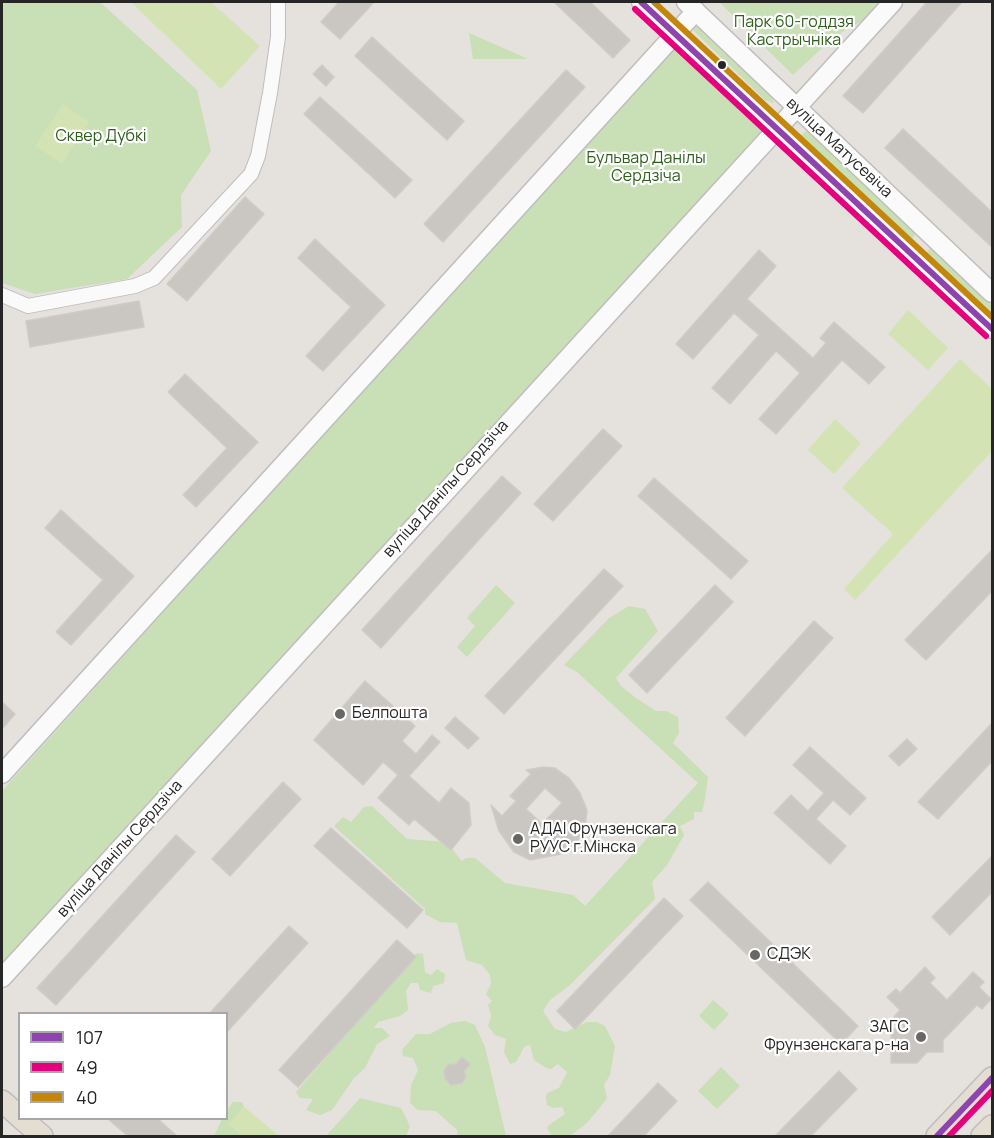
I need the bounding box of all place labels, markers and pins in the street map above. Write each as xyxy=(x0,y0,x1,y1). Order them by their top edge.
unlabelled marker xyxy=(716,59,728,71)
place label: Белпошта xyxy=(352,704,428,724)
marker: Белпошта xyxy=(333,707,347,721)
place label: АДАІ Фрунзенскага РУУС г.Мінска xyxy=(530,820,677,858)
marker: АДАІ Фрунзенскага РУУС г.Мінска xyxy=(511,832,525,846)
place label: СДЭК xyxy=(767,945,811,965)
marker: СДЭК xyxy=(748,948,762,962)
place label: ЗАГС Фрунзенскага р-на xyxy=(764,1018,909,1056)
marker: ЗАГС Фрунзенскага р-на xyxy=(914,1030,928,1044)

